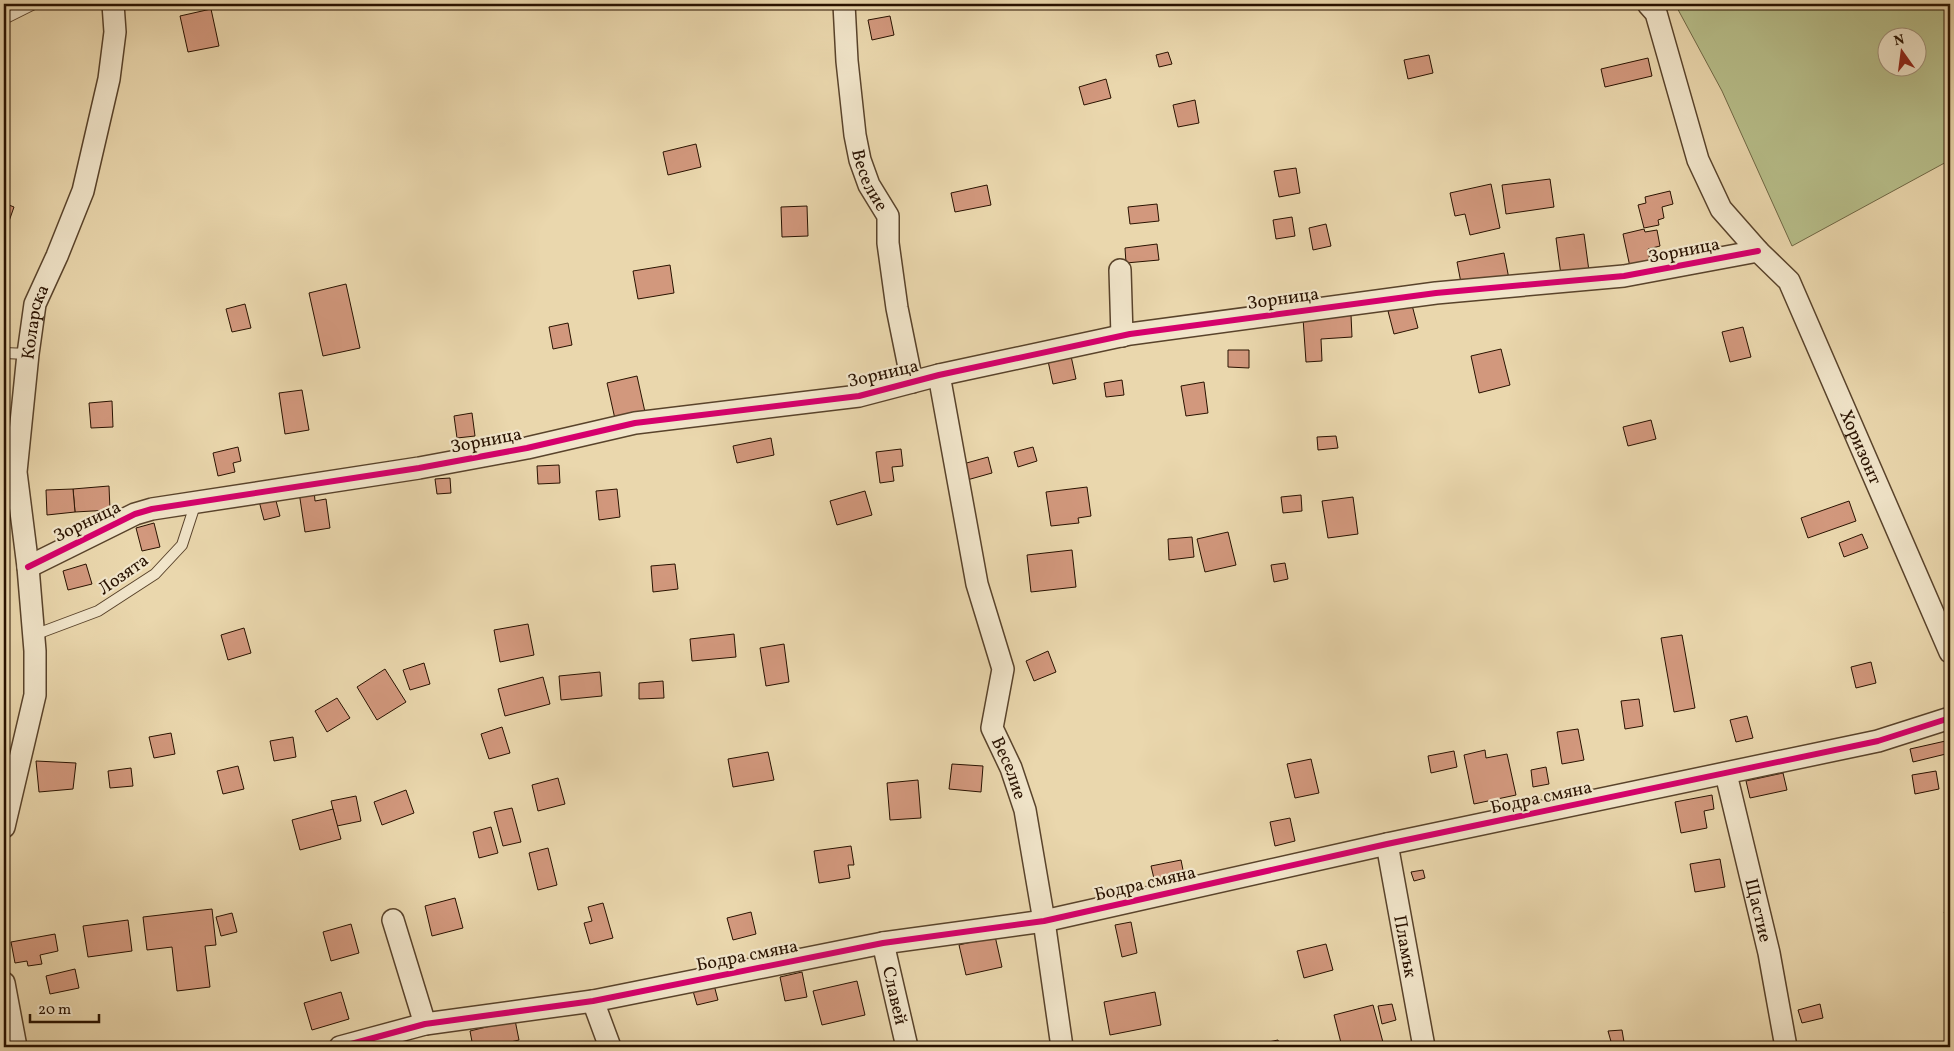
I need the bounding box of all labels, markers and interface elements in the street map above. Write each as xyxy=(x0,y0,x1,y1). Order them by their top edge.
north arrow xyxy=(1876,28,1926,78)
text: N xyxy=(1892,30,1906,51)
street label: Веселие xyxy=(844,147,893,216)
street label: Зорница xyxy=(1646,232,1722,271)
street label: Коларска xyxy=(16,281,56,361)
street label: Зорница xyxy=(1246,282,1321,317)
street label: Зорница xyxy=(845,354,921,395)
street label: Хоризонт xyxy=(1832,406,1887,489)
street label: Зорница xyxy=(448,422,524,461)
street label: Зорница xyxy=(50,495,126,549)
street label: Лозята xyxy=(93,549,154,602)
street label: Веселие xyxy=(984,733,1032,803)
street label: Бодра смяна xyxy=(1488,775,1595,821)
street label: Бодра смяна xyxy=(1092,861,1199,908)
street label: Щастие xyxy=(1738,876,1777,945)
street label: Пламък xyxy=(1386,913,1422,980)
street label: Бодра смяна xyxy=(694,934,800,979)
street label: Славей xyxy=(875,964,913,1028)
scale bar xyxy=(30,991,99,1023)
text: 20 m xyxy=(38,1000,71,1021)

